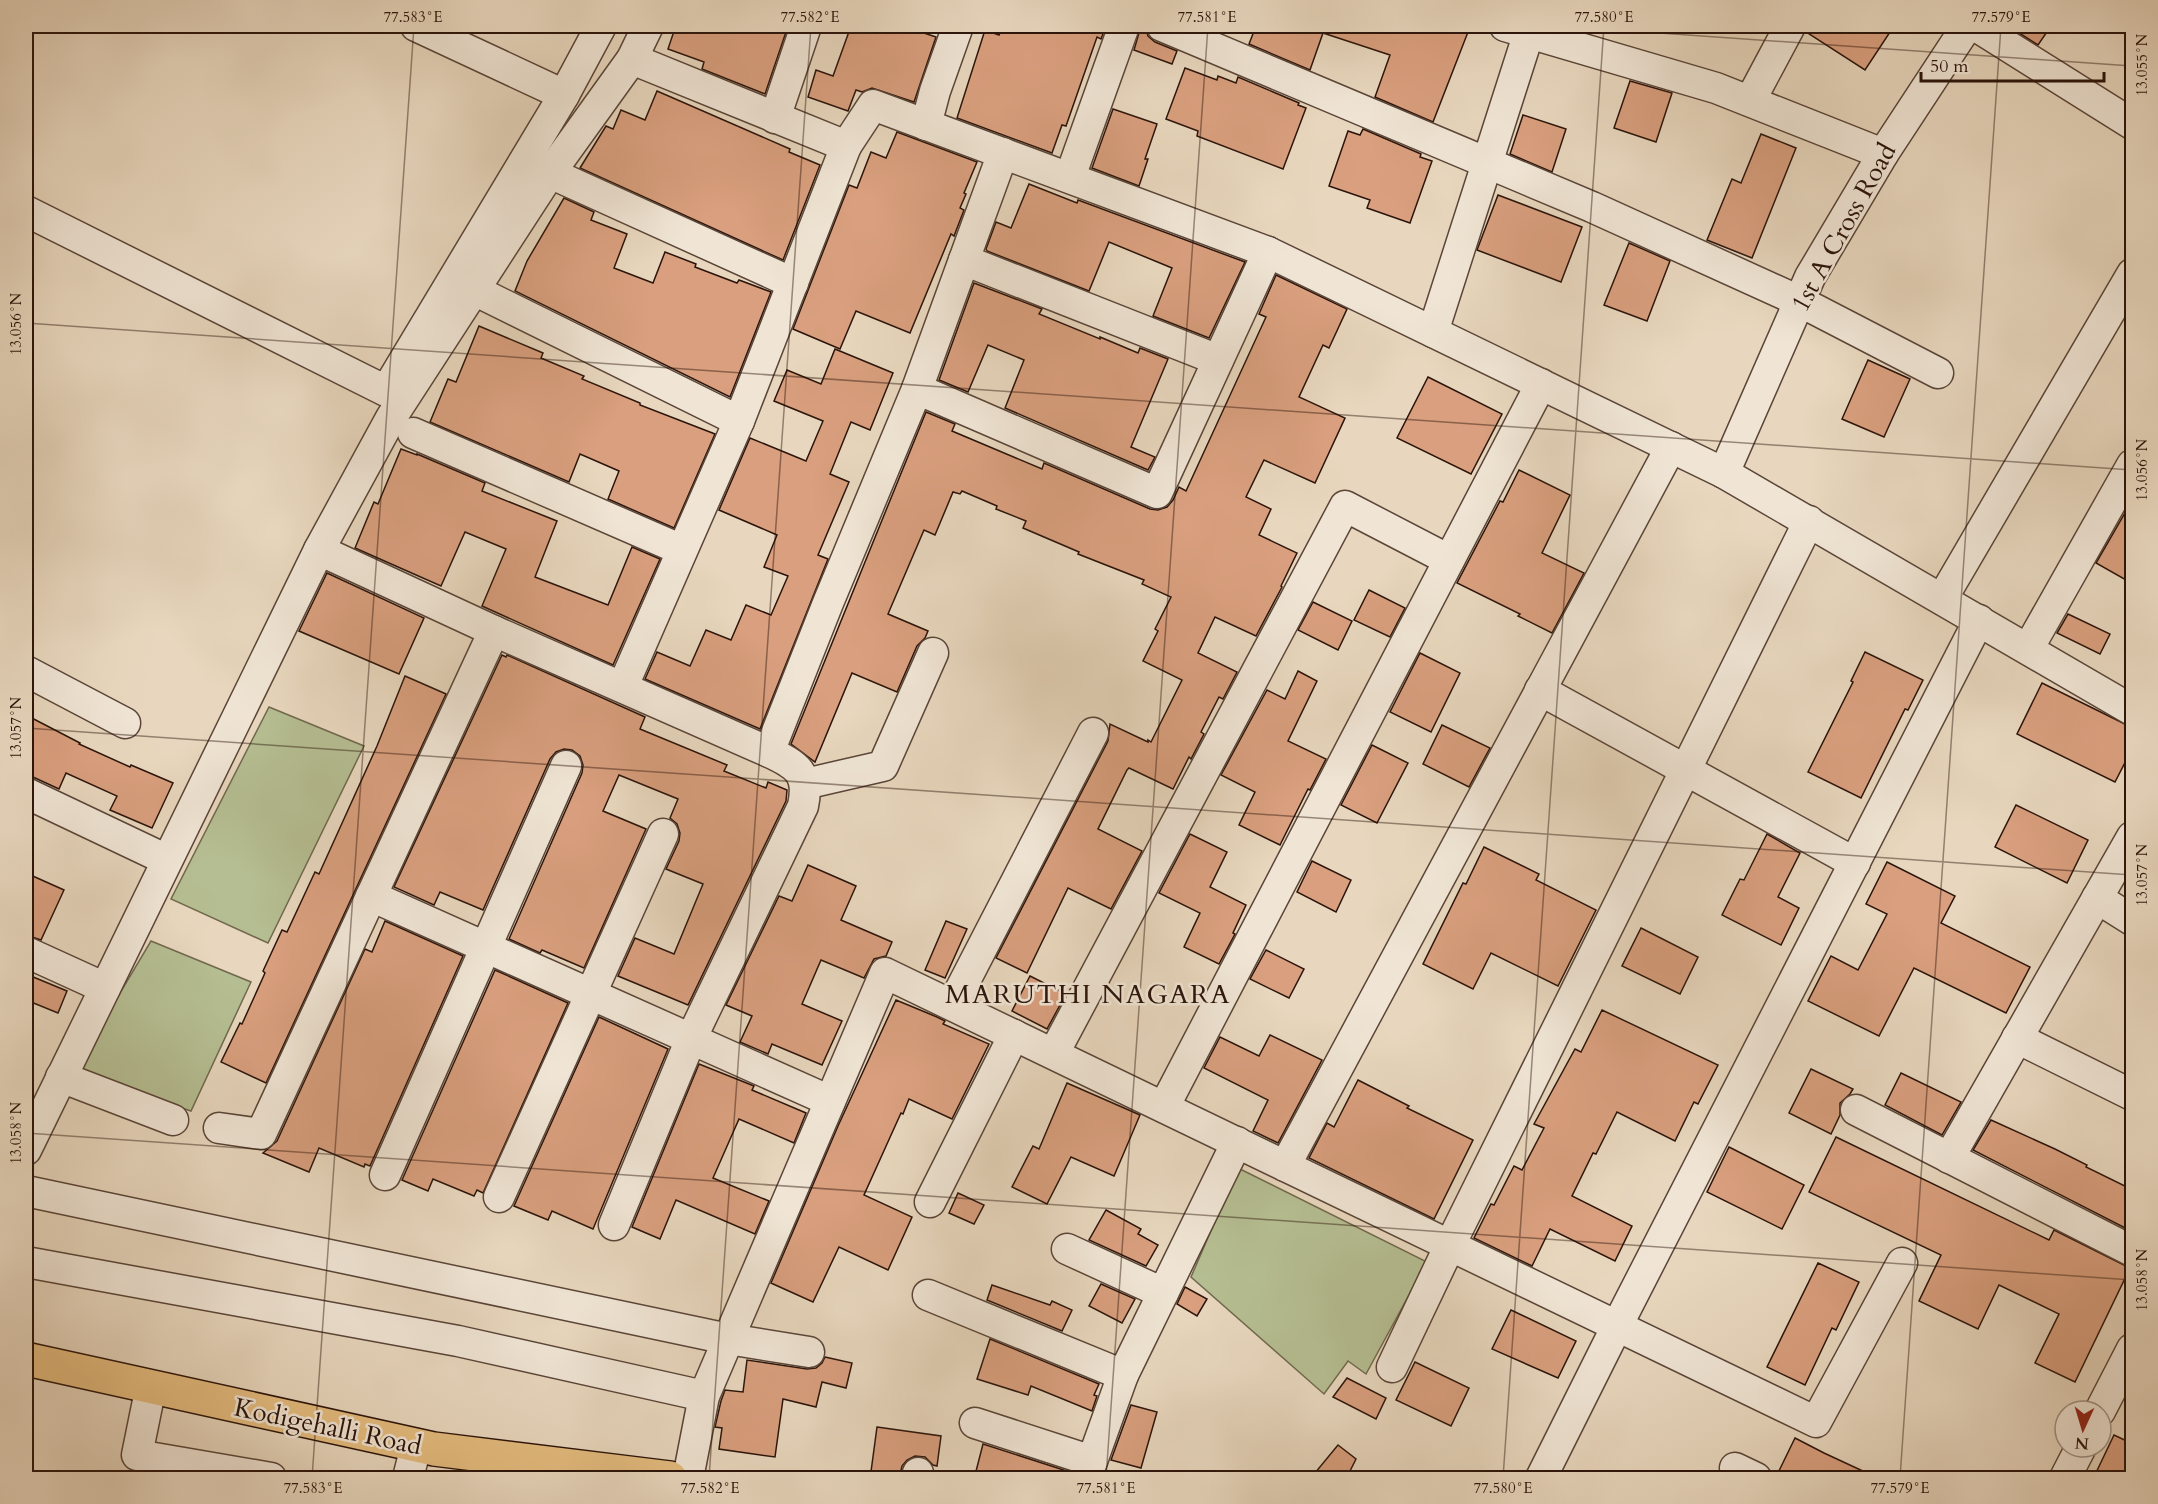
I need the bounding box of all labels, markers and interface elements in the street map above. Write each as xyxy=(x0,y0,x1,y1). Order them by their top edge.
text: 77.583°E xyxy=(383,7,443,27)
text: 77.582°E xyxy=(780,7,840,27)
text: 77.581°E xyxy=(1177,7,1237,27)
text: 77.580°E xyxy=(1574,7,1634,27)
text: 77.579°E xyxy=(1971,7,2031,27)
text: 13.055°N xyxy=(2132,33,2152,96)
scale bar xyxy=(1921,45,2104,83)
text: 50 m xyxy=(1930,54,1969,79)
street label: 1st A Cross Road xyxy=(1783,137,1904,318)
text: 13.056°N xyxy=(6,292,26,355)
text: 13.056°N xyxy=(2132,438,2152,501)
text: 13.057°N xyxy=(6,696,26,759)
text: 13.057°N xyxy=(2132,843,2152,906)
district label: MARUTHI NAGARA xyxy=(945,976,1231,1013)
text: 13.058°N xyxy=(6,1101,26,1164)
text: 13.058°N xyxy=(2132,1248,2152,1311)
street label: Kodigehalli Road xyxy=(231,1390,425,1464)
north arrow xyxy=(2053,1399,2113,1459)
text: N xyxy=(2074,1432,2090,1454)
text: 77.583°E xyxy=(283,1478,343,1498)
text: 77.582°E xyxy=(680,1478,740,1498)
text: 77.581°E xyxy=(1076,1478,1136,1498)
text: 77.580°E xyxy=(1473,1478,1533,1498)
text: 77.579°E xyxy=(1870,1478,1930,1498)

